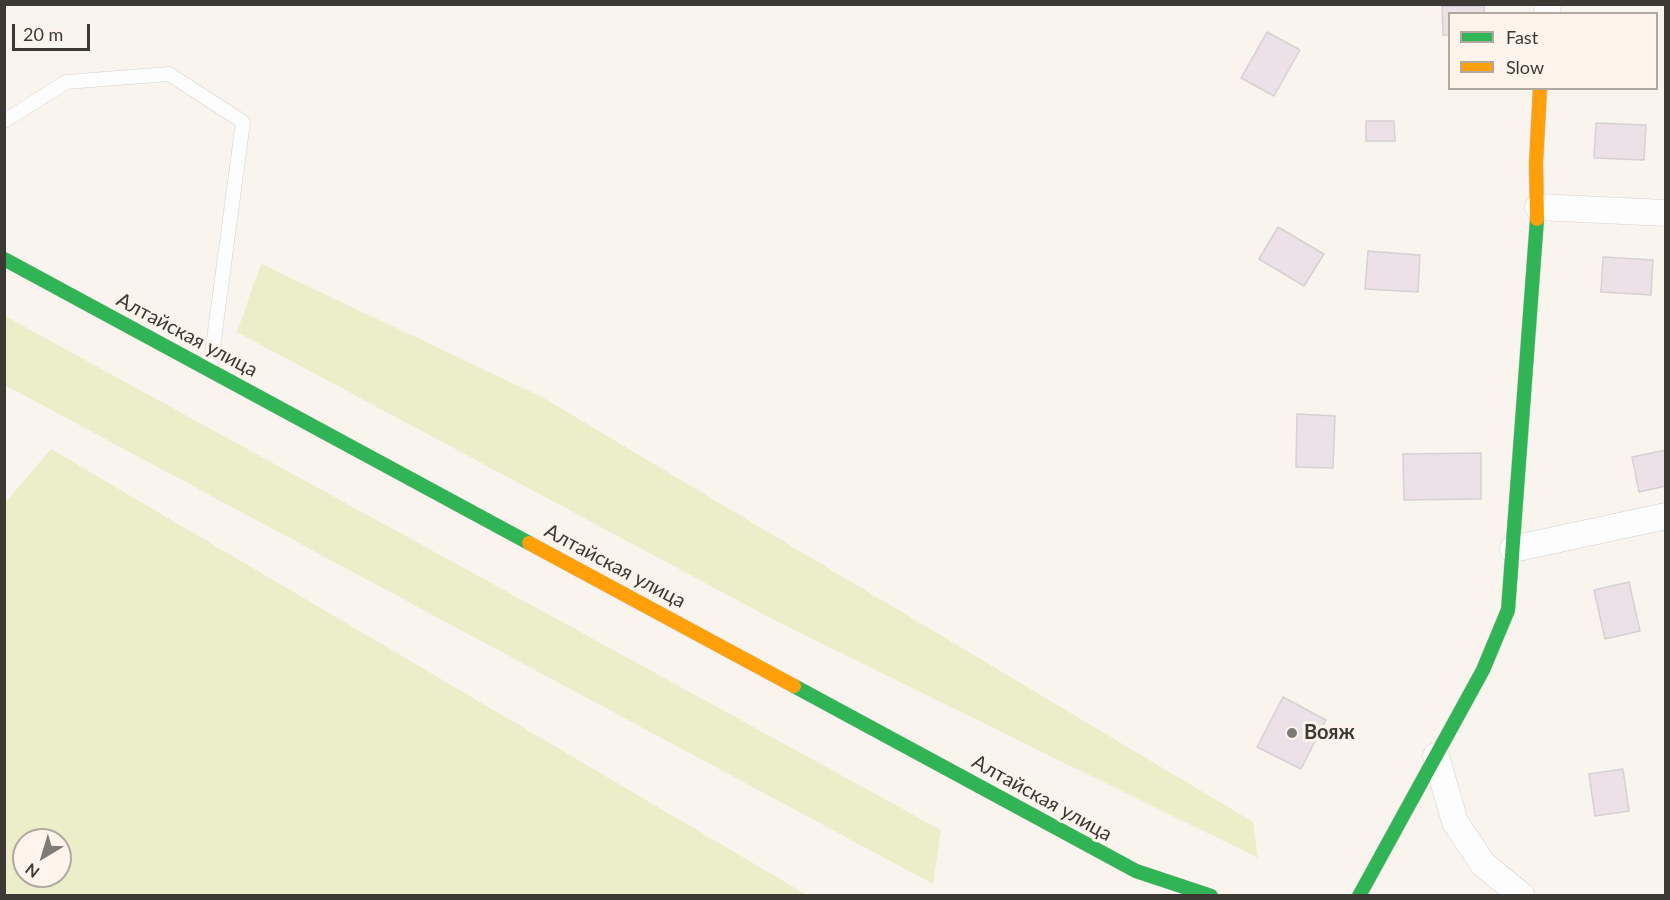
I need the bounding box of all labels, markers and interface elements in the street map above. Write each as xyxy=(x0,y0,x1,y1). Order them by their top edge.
scale bar xyxy=(15,12,93,50)
legend xyxy=(1448,12,1658,90)
text: 20 m xyxy=(23,23,63,45)
text: Fast xyxy=(1506,26,1538,48)
text: Slow xyxy=(1506,56,1544,78)
street label: Алтайская улица xyxy=(112,288,262,382)
street label: Алтайская улица xyxy=(540,519,690,613)
place label: Вояж xyxy=(1304,721,1355,745)
marker: Вояж xyxy=(1285,726,1299,740)
street label: Алтайская улица xyxy=(968,750,1116,846)
north arrow xyxy=(12,828,72,888)
text: N xyxy=(21,860,43,882)

